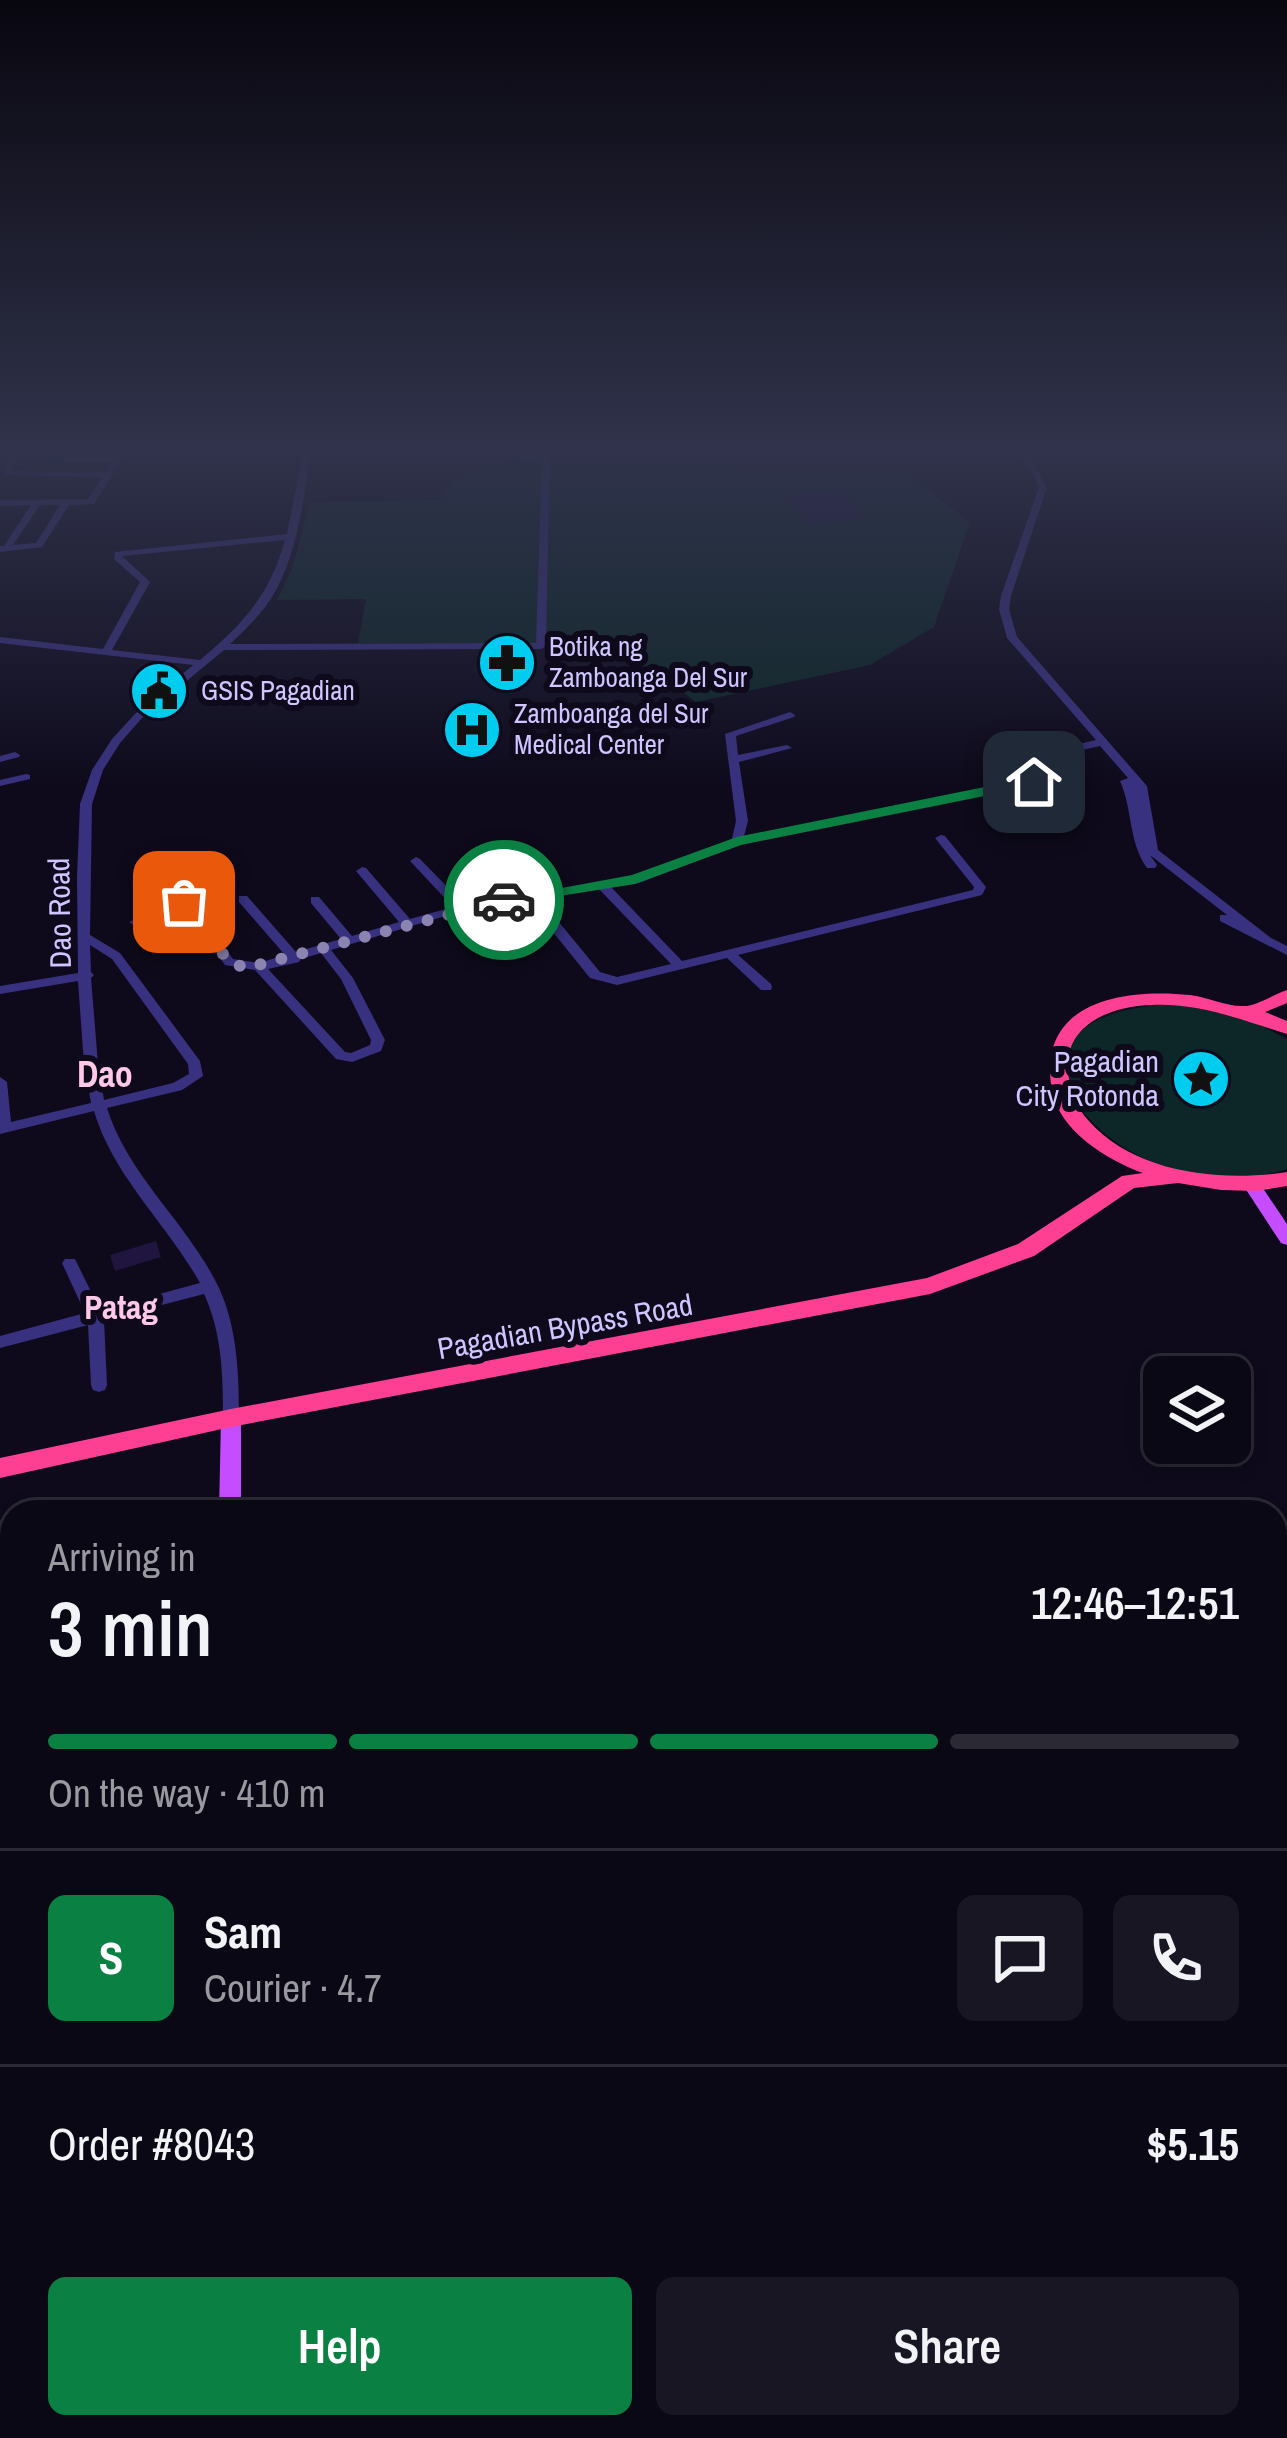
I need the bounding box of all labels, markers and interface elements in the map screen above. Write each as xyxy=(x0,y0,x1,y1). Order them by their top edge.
place label: Botika ng Zamboanga Del Sur xyxy=(549,628,748,695)
pharmacy icon: Botika ng Zamboanga Del Sur xyxy=(476,632,538,694)
public building icon: GSIS Pagadian xyxy=(128,660,190,722)
place label: GSIS Pagadian xyxy=(201,672,355,708)
place label: Zamboanga del Sur Medical Center xyxy=(514,695,709,762)
hospital icon: Zamboanga del Sur Medical Center xyxy=(441,699,503,761)
pin xyxy=(983,731,1085,833)
icon: home xyxy=(1001,749,1067,815)
courier xyxy=(444,840,564,960)
pin xyxy=(133,851,235,953)
street label: Dao Road xyxy=(38,857,80,969)
icon: car xyxy=(471,867,537,933)
icon: bag xyxy=(151,869,217,935)
place label: Pagadian City Rotonda xyxy=(1015,1041,1159,1115)
place icon: Pagadian City Rotonda xyxy=(1170,1048,1232,1110)
district label: Dao xyxy=(77,1050,133,1098)
street label: Pagadian Bypass Road xyxy=(434,1284,696,1368)
district label: Patag xyxy=(84,1285,158,1329)
map controls xyxy=(1143,1356,1251,1464)
button: layers xyxy=(1143,1356,1251,1464)
text: Arriving in xyxy=(48,1531,196,1583)
text: 12:46–12:51 xyxy=(1031,1572,1239,1633)
text: 3 min xyxy=(48,1575,213,1680)
text: On the way · 410 m xyxy=(48,1767,325,1819)
button: chat xyxy=(957,1895,1083,2021)
button: phone xyxy=(1113,1895,1239,2021)
text: Sam xyxy=(204,1901,282,1962)
text: S xyxy=(99,1927,123,1988)
text: Courier · 4.7 xyxy=(204,1962,382,2014)
text: Order #8043 xyxy=(48,2113,255,2174)
text: $5.15 xyxy=(1147,2113,1239,2174)
button: Help xyxy=(48,2277,632,2415)
button: Share xyxy=(656,2277,1239,2415)

